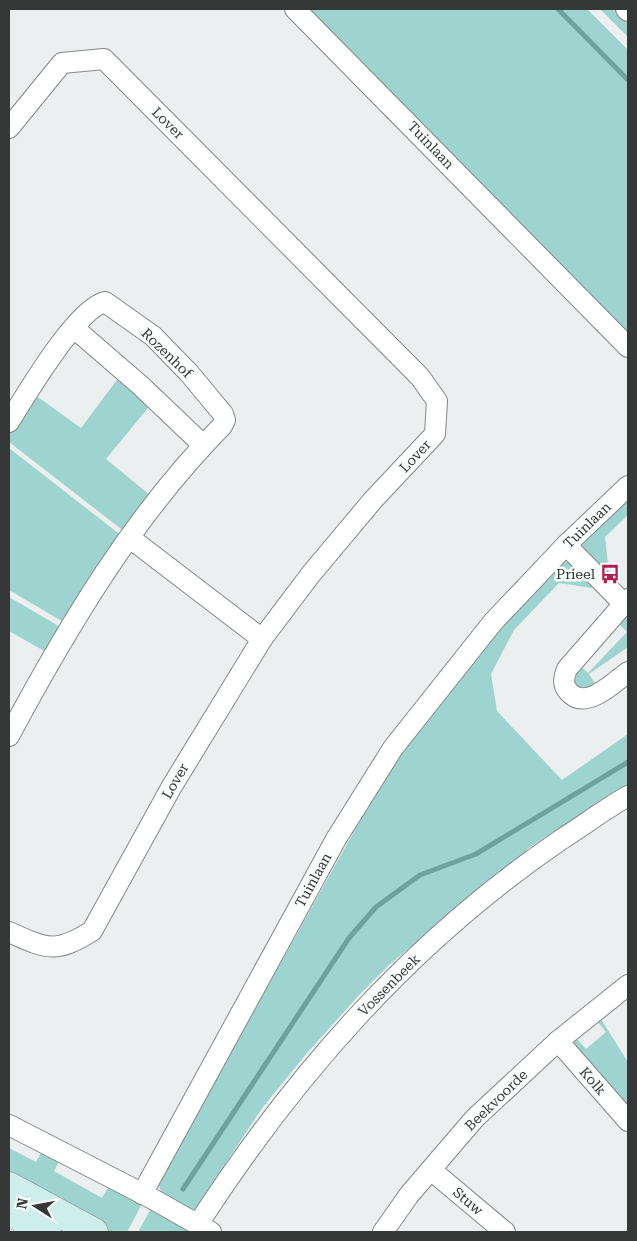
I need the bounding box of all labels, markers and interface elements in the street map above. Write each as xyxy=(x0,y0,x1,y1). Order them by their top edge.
street label: Lover xyxy=(149,104,187,142)
street label: Tuinlaan xyxy=(405,118,457,172)
street label: Rozenhof xyxy=(138,325,196,381)
street label: Lover xyxy=(396,436,434,475)
street label: Tuinlaan xyxy=(560,499,614,551)
bus stop icon: Prieel xyxy=(599,563,621,585)
place label: Prieel xyxy=(556,566,596,582)
street label: Lover xyxy=(158,760,192,802)
street label: Tuinlaan xyxy=(292,850,334,910)
street label: Vossenbeek xyxy=(355,951,423,1019)
street label: Kolk xyxy=(577,1064,610,1098)
street label: Beekvoorde xyxy=(461,1066,531,1134)
north arrow xyxy=(10,1181,60,1231)
street label: Stuw xyxy=(450,1184,487,1218)
text: N xyxy=(13,1196,31,1210)

